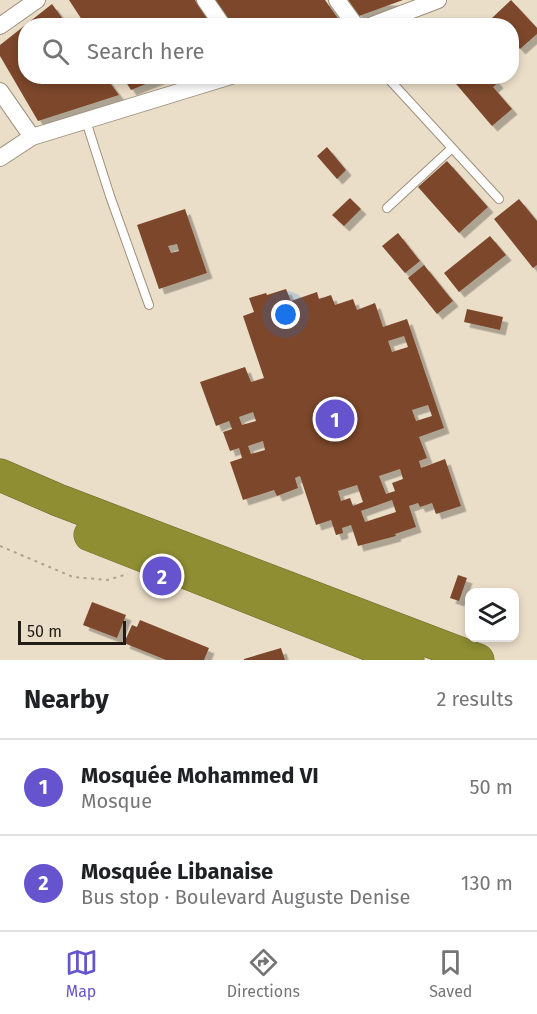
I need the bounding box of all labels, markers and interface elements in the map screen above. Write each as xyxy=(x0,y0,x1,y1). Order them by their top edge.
search box xyxy=(18,18,519,84)
icon: search xyxy=(39,35,72,68)
text: Search here xyxy=(87,38,205,65)
your location xyxy=(271,300,300,329)
pin: 1 xyxy=(316,396,354,442)
pin: 2 xyxy=(142,554,182,598)
map controls xyxy=(465,588,519,642)
button: layers xyxy=(465,588,519,642)
scale bar xyxy=(18,618,126,646)
text: 50 m xyxy=(27,622,62,641)
text: Nearby xyxy=(24,684,109,715)
text: 2 results xyxy=(436,687,513,711)
text: Mosquée Mohammed VI xyxy=(81,762,319,789)
text: 1 xyxy=(39,775,48,799)
text: 50 m xyxy=(469,775,513,799)
text: Mosque xyxy=(81,789,152,813)
text: Mosquée Libanaise xyxy=(81,858,273,885)
text: 2 xyxy=(38,871,49,895)
text: 130 m xyxy=(461,871,513,895)
text: Bus stop · Boulevard Auguste Denise xyxy=(81,885,410,909)
tab: Map xyxy=(65,946,98,1001)
tab: Directions xyxy=(227,946,300,1001)
tab: Saved xyxy=(429,946,472,1001)

